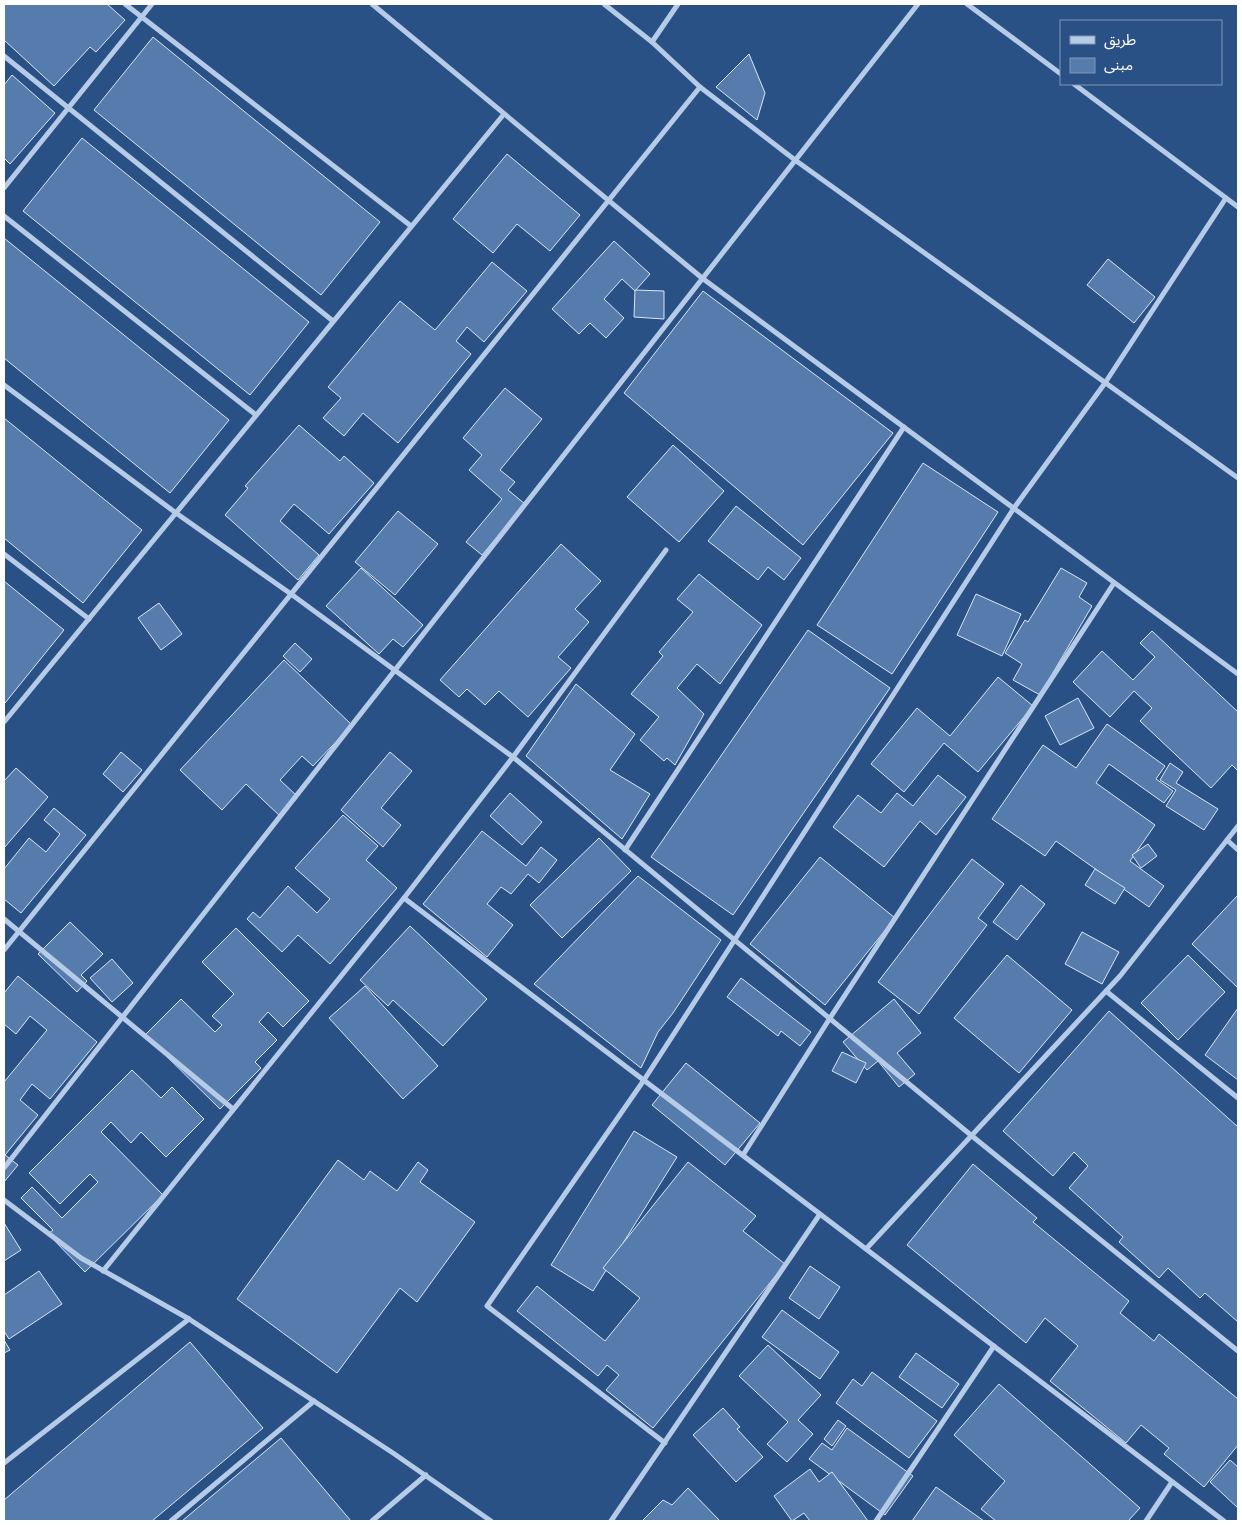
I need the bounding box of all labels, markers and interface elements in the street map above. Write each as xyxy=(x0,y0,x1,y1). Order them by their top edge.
legend xyxy=(1060,20,1222,85)
text: طريق xyxy=(1104,28,1136,51)
text: مبنى xyxy=(1104,53,1133,76)

